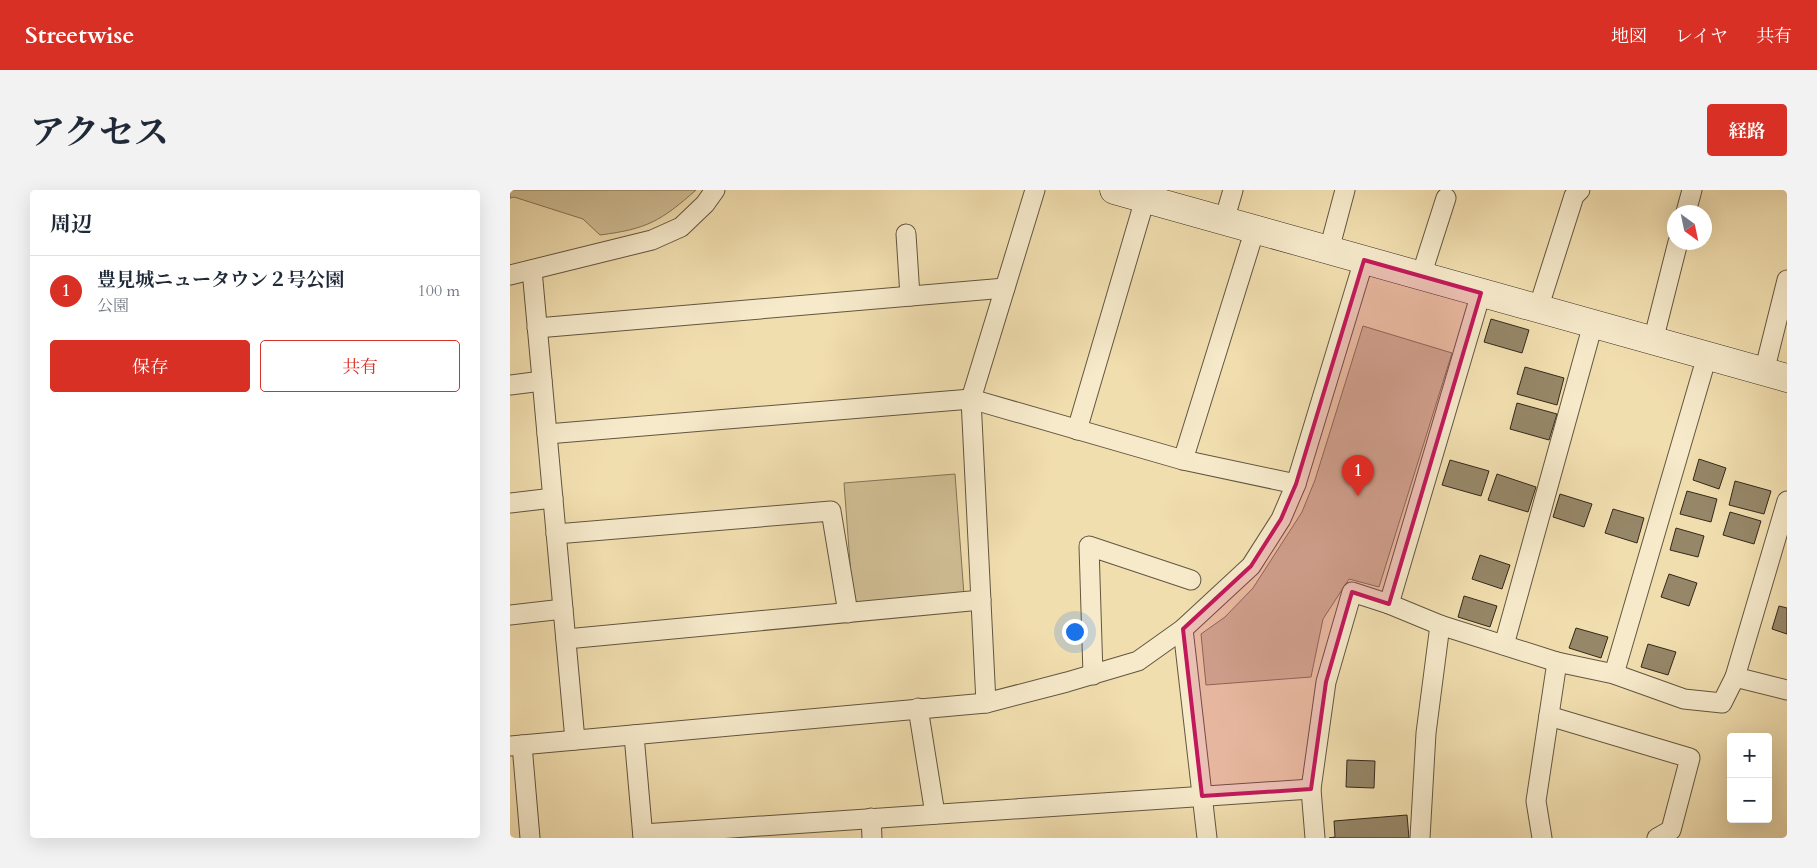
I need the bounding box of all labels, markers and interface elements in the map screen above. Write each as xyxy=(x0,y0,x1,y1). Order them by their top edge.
text: Streetwise xyxy=(25,19,134,52)
text: 地図 xyxy=(1611,24,1647,49)
text: レイヤ xyxy=(1675,24,1728,49)
text: 共有 xyxy=(1756,24,1792,49)
button: 経路 xyxy=(1707,104,1787,156)
text: アクセス xyxy=(30,109,169,157)
north arrow xyxy=(1667,205,1712,250)
text: 周辺 xyxy=(50,210,92,239)
text: 豊見城ニュータウン２号公園 xyxy=(97,267,344,293)
text: 1 xyxy=(62,280,70,302)
text: 100 m xyxy=(418,280,460,302)
text: 公園 xyxy=(97,295,129,317)
button: 保存 xyxy=(50,340,250,392)
button: 共有 xyxy=(260,340,460,392)
pin: 1 xyxy=(1342,455,1374,496)
your location xyxy=(1062,619,1088,645)
map controls xyxy=(1727,733,1772,823)
button: + xyxy=(1727,733,1772,778)
button: − xyxy=(1727,778,1772,823)

